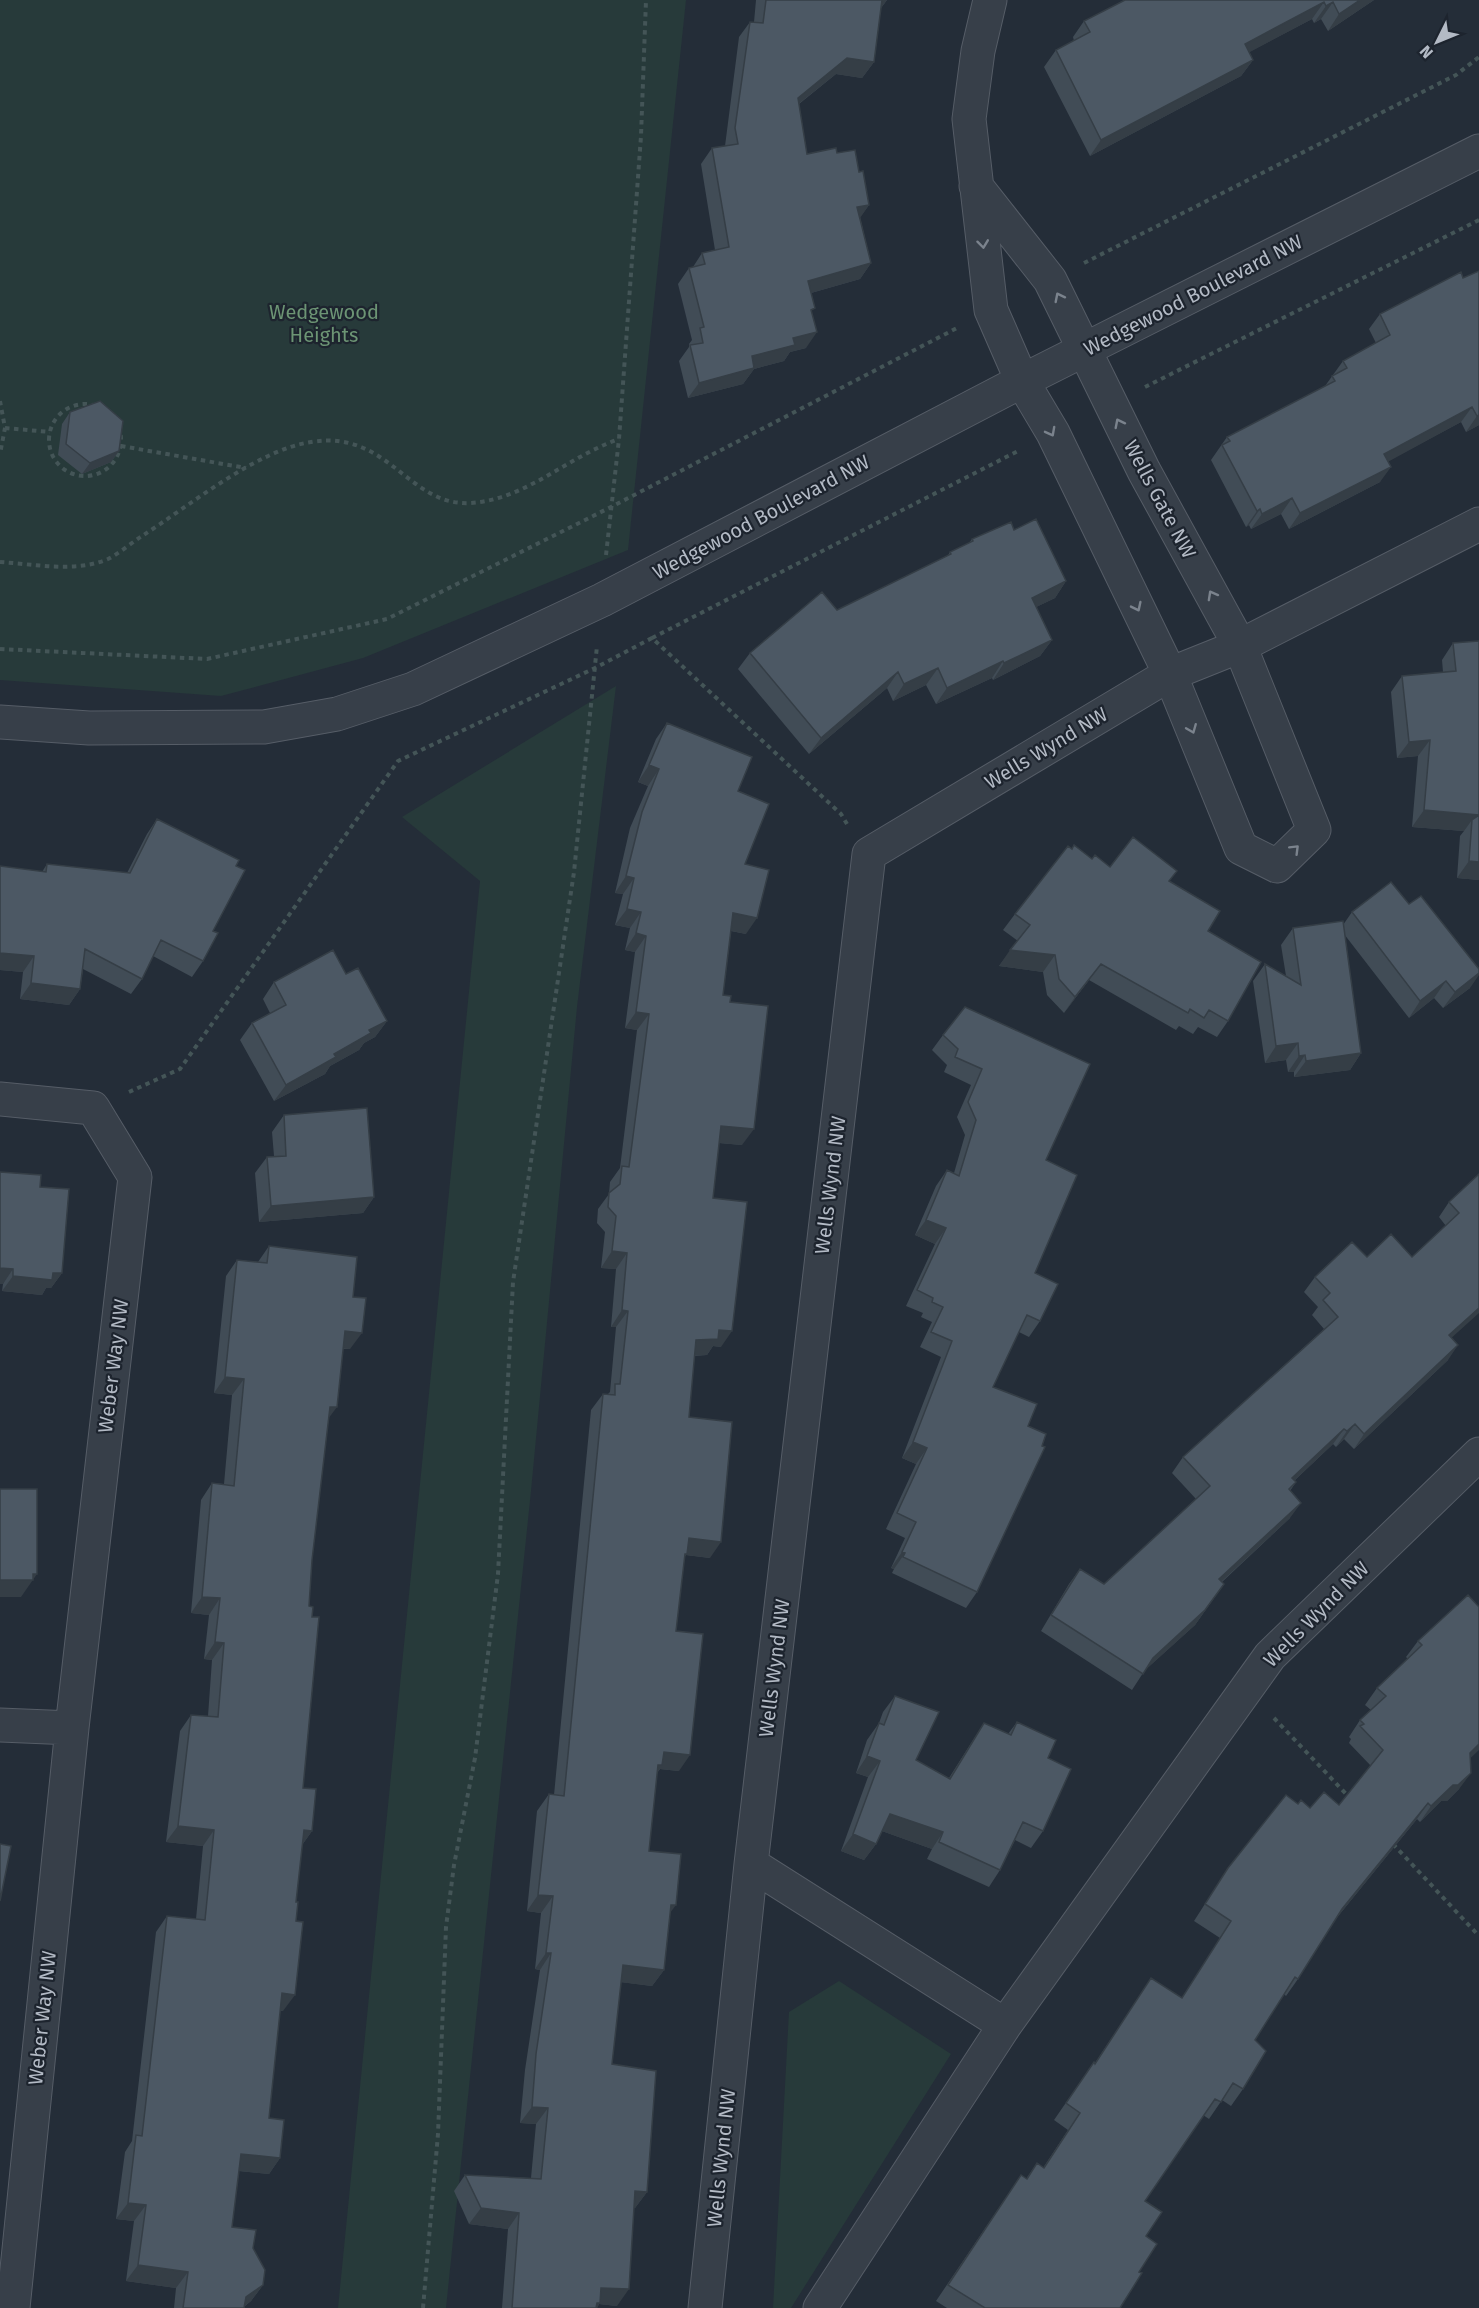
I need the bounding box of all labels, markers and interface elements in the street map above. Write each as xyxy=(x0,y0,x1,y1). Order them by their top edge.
north arrow xyxy=(1407,12,1467,72)
text: N xyxy=(1416,42,1437,62)
street label: Wedgewood Boulevard NW xyxy=(1080,229,1307,361)
one-way arrow xyxy=(976,239,988,248)
one-way arrow xyxy=(1054,293,1066,304)
park label: Wedgewood Heights xyxy=(269,300,379,347)
one-way arrow xyxy=(1115,418,1127,429)
one-way arrow xyxy=(1044,425,1055,436)
street label: Wells Gate NW xyxy=(1119,436,1201,563)
street label: Wedgewood Boulevard NW xyxy=(648,449,874,584)
one-way arrow xyxy=(1208,590,1219,601)
one-way arrow xyxy=(1129,600,1141,611)
street label: Wells Wynd NW xyxy=(980,702,1112,794)
one-way arrow xyxy=(1185,722,1197,733)
one-way arrow xyxy=(1288,845,1299,856)
street label: Wells Wynd NW xyxy=(810,1114,850,1255)
street label: Weber Way NW xyxy=(93,1297,133,1434)
street label: Wells Wynd NW xyxy=(1258,1556,1374,1672)
street label: Wells Wynd NW xyxy=(754,1597,794,1738)
street label: Weber Way NW xyxy=(23,1949,61,2086)
street label: Wells Wynd NW xyxy=(702,2087,740,2228)

